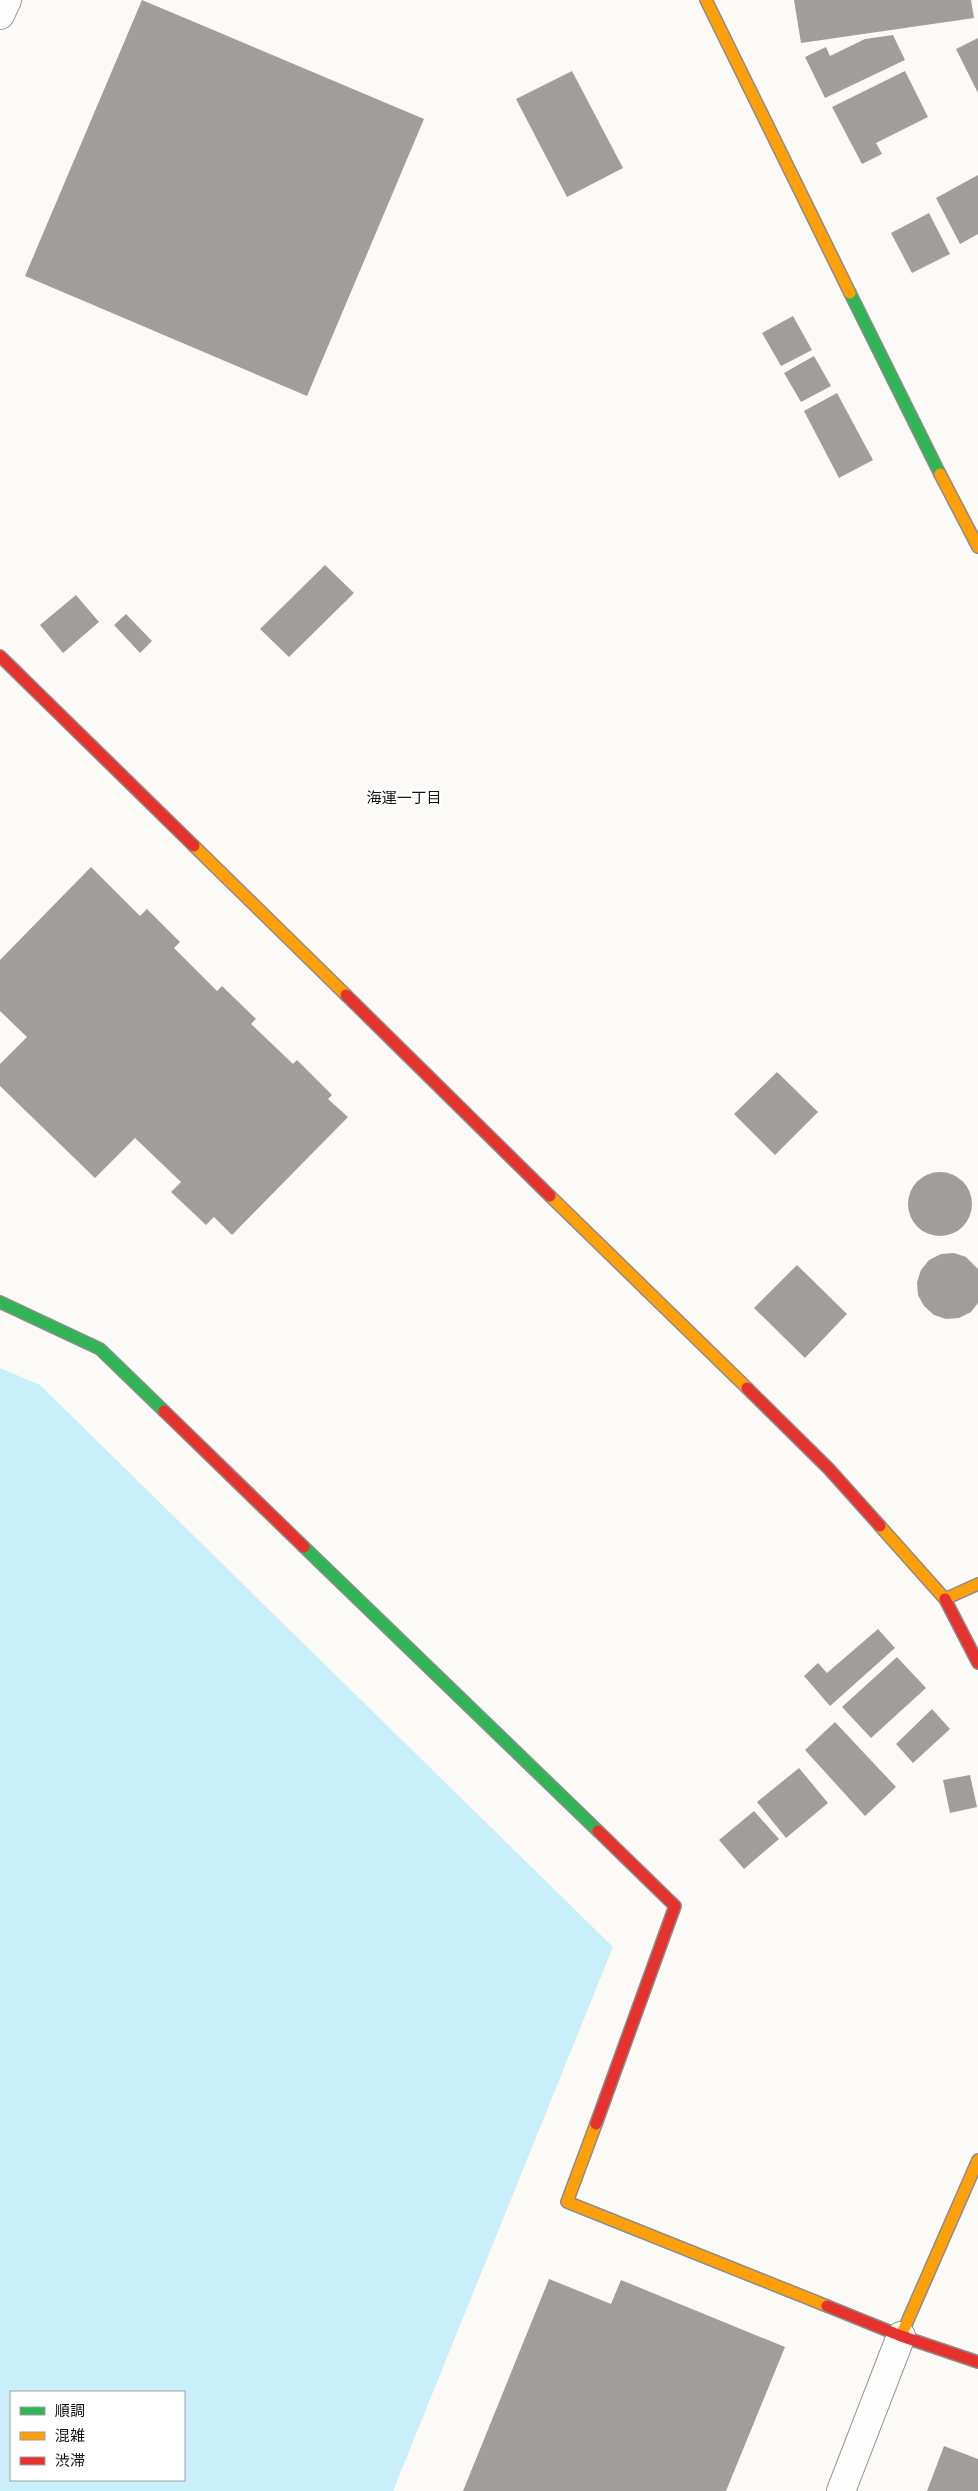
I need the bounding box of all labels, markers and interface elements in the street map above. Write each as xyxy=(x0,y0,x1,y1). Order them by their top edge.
district label: 海運一丁目 xyxy=(366,787,442,807)
legend xyxy=(10,2391,185,2481)
text: 順調 xyxy=(55,2400,85,2420)
text: 混雑 xyxy=(55,2425,85,2445)
text: 渋滞 xyxy=(55,2450,85,2470)

